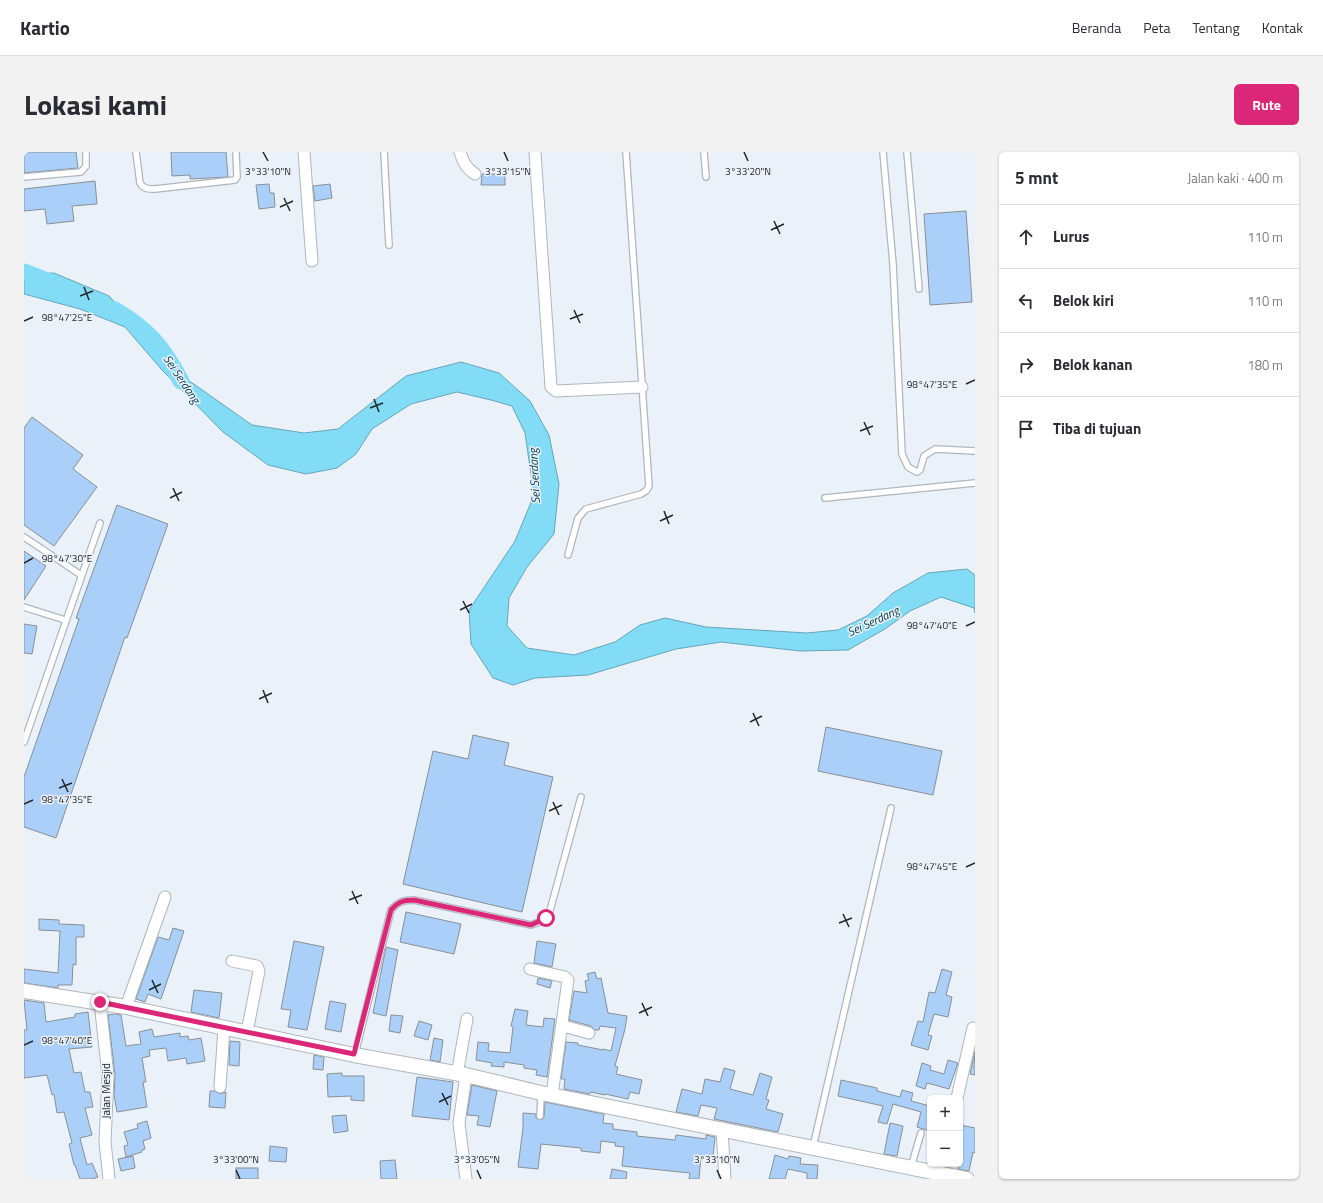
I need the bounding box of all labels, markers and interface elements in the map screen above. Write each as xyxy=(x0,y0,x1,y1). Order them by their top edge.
text: Kartio xyxy=(20,13,70,42)
text: Beranda xyxy=(1072,17,1121,38)
text: Peta xyxy=(1143,17,1170,38)
text: Tentang xyxy=(1192,17,1240,38)
text: Kontak xyxy=(1262,17,1303,38)
text: Lokasi kami xyxy=(24,83,167,126)
button: Rute xyxy=(1234,84,1299,125)
text: 3°33'10"N xyxy=(245,164,291,179)
text: 3°33'15"N xyxy=(485,164,531,179)
text: 3°33'20"N xyxy=(725,164,771,179)
text: 5 mnt xyxy=(1015,165,1058,191)
text: Jalan kaki · 400 m xyxy=(1187,168,1283,188)
text: Lurus xyxy=(1053,225,1089,248)
icon: ahead xyxy=(1015,226,1037,248)
text: 110 m xyxy=(1247,227,1283,247)
text: Belok kiri xyxy=(1053,289,1114,312)
icon: left xyxy=(1015,290,1037,312)
text: 110 m xyxy=(1247,291,1283,311)
text: 98°47'25"E xyxy=(42,310,93,325)
water label: Sei Serdang xyxy=(159,351,206,408)
text: Belok kanan xyxy=(1053,353,1133,376)
icon: right xyxy=(1015,354,1037,376)
text: 180 m xyxy=(1247,355,1283,375)
text: 98°47'35"E xyxy=(907,377,958,392)
text: Tiba di tujuan xyxy=(1053,417,1141,440)
icon: arrive xyxy=(1015,418,1037,440)
water label: Sei Serdang xyxy=(523,446,545,504)
text: 98°47'30"E xyxy=(42,551,93,566)
water label: Sei Serdang xyxy=(844,600,903,641)
text: 98°47'40"E xyxy=(907,618,958,633)
text: 98°47'35"E xyxy=(42,792,93,807)
text: 98°47'45"E xyxy=(907,859,958,874)
route start xyxy=(537,909,555,927)
route end xyxy=(91,993,109,1011)
text: 98°47'40"E xyxy=(42,1033,93,1048)
street label: Jalan Mesjid xyxy=(98,1063,114,1119)
map controls xyxy=(927,1095,963,1167)
button: + xyxy=(927,1095,963,1131)
button: − xyxy=(927,1131,963,1167)
text: 3°33'00"N xyxy=(213,1152,259,1167)
text: 3°33'05"N xyxy=(454,1152,500,1167)
text: 3°33'10"N xyxy=(694,1152,740,1167)

